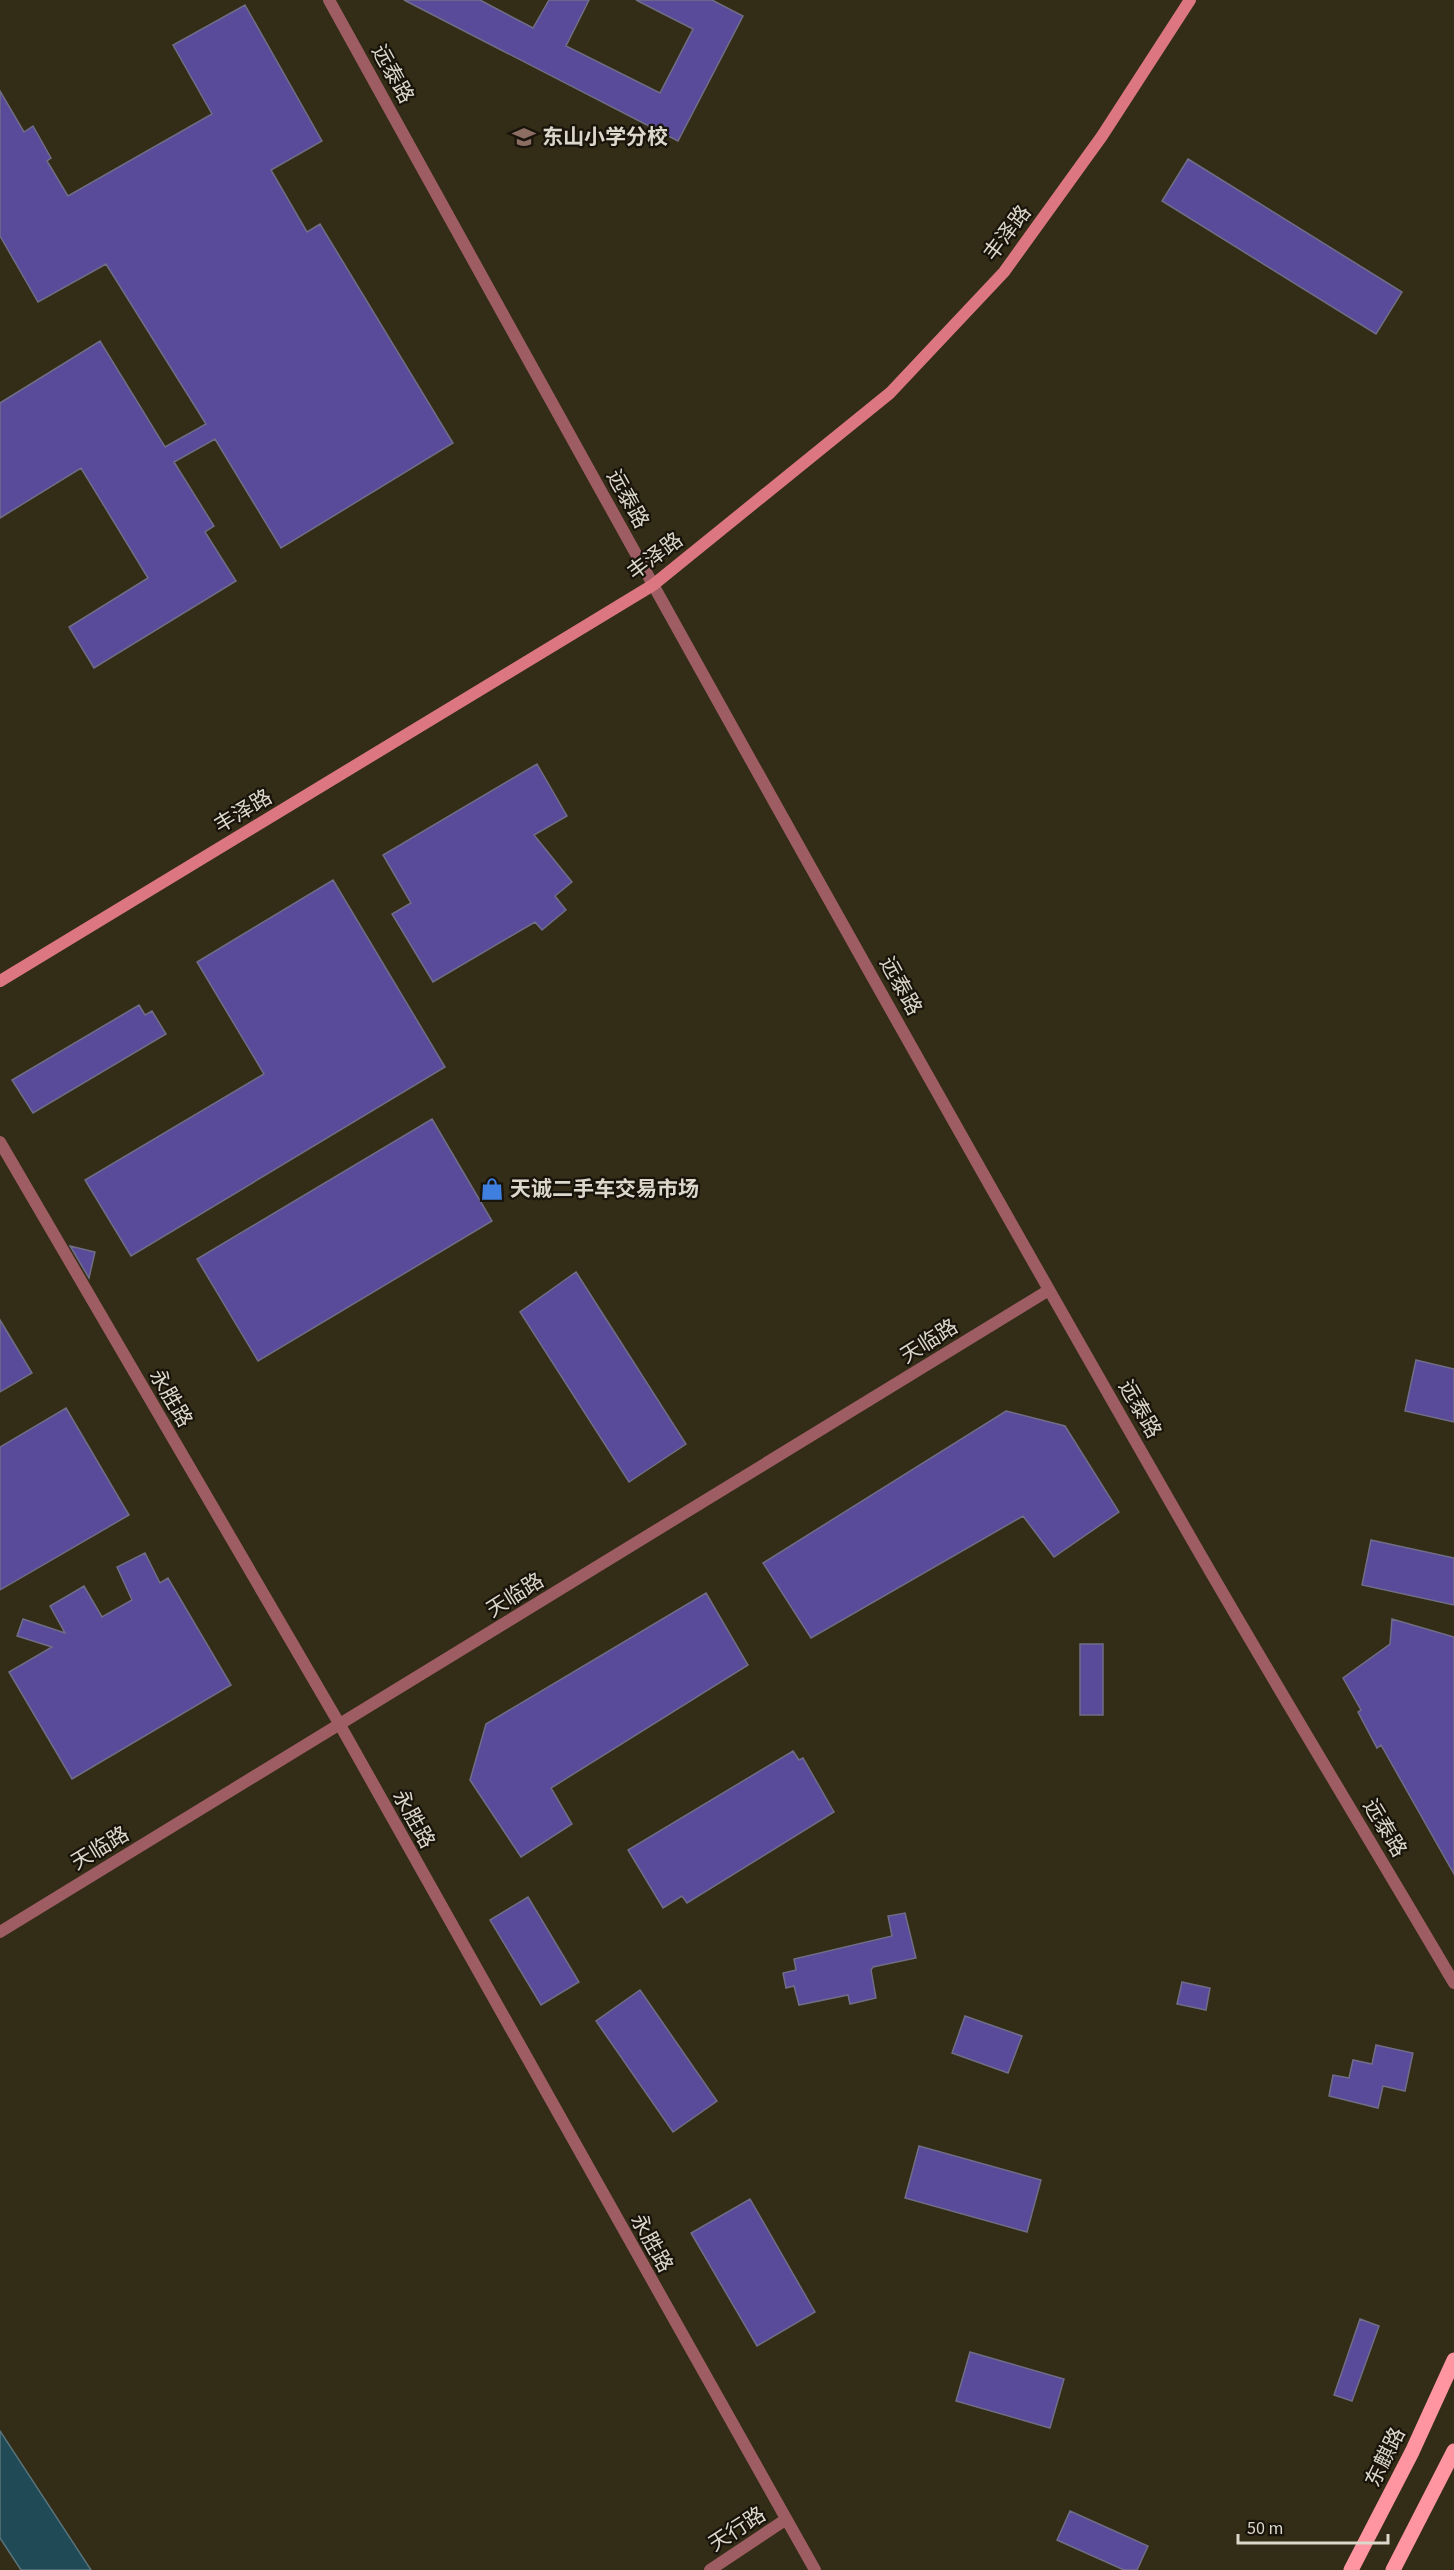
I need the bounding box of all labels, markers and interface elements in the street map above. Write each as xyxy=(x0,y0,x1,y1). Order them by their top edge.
street label: 远泰路 xyxy=(365,39,421,109)
place label: 东山小学分校 xyxy=(542,122,668,152)
school or university icon: 东山小学分校 xyxy=(511,124,537,150)
street label: 丰泽路 xyxy=(976,199,1038,267)
street label: 远泰路 xyxy=(600,464,656,534)
street label: 丰泽路 xyxy=(621,525,689,587)
street label: 丰泽路 xyxy=(208,782,278,840)
street label: 远泰路 xyxy=(873,951,929,1021)
place label: 天诚二手车交易市场 xyxy=(510,1174,699,1204)
shop icon: 天诚二手车交易市场 xyxy=(479,1176,505,1202)
street label: 天临路 xyxy=(894,1312,964,1370)
street label: 永胜路 xyxy=(142,1363,200,1433)
street label: 远泰路 xyxy=(1111,1374,1169,1444)
street label: 天临路 xyxy=(480,1566,550,1624)
street label: 永胜路 xyxy=(386,1784,442,1854)
street label: 远泰路 xyxy=(1356,1793,1414,1863)
street label: 天临路 xyxy=(65,1819,135,1877)
street label: 永胜路 xyxy=(624,2208,680,2278)
street label: 东麒路 xyxy=(1358,2422,1412,2492)
street label: 天行路 xyxy=(702,2499,772,2559)
scale bar xyxy=(1238,2507,1388,2545)
text: 50 m xyxy=(1247,2516,1283,2541)

